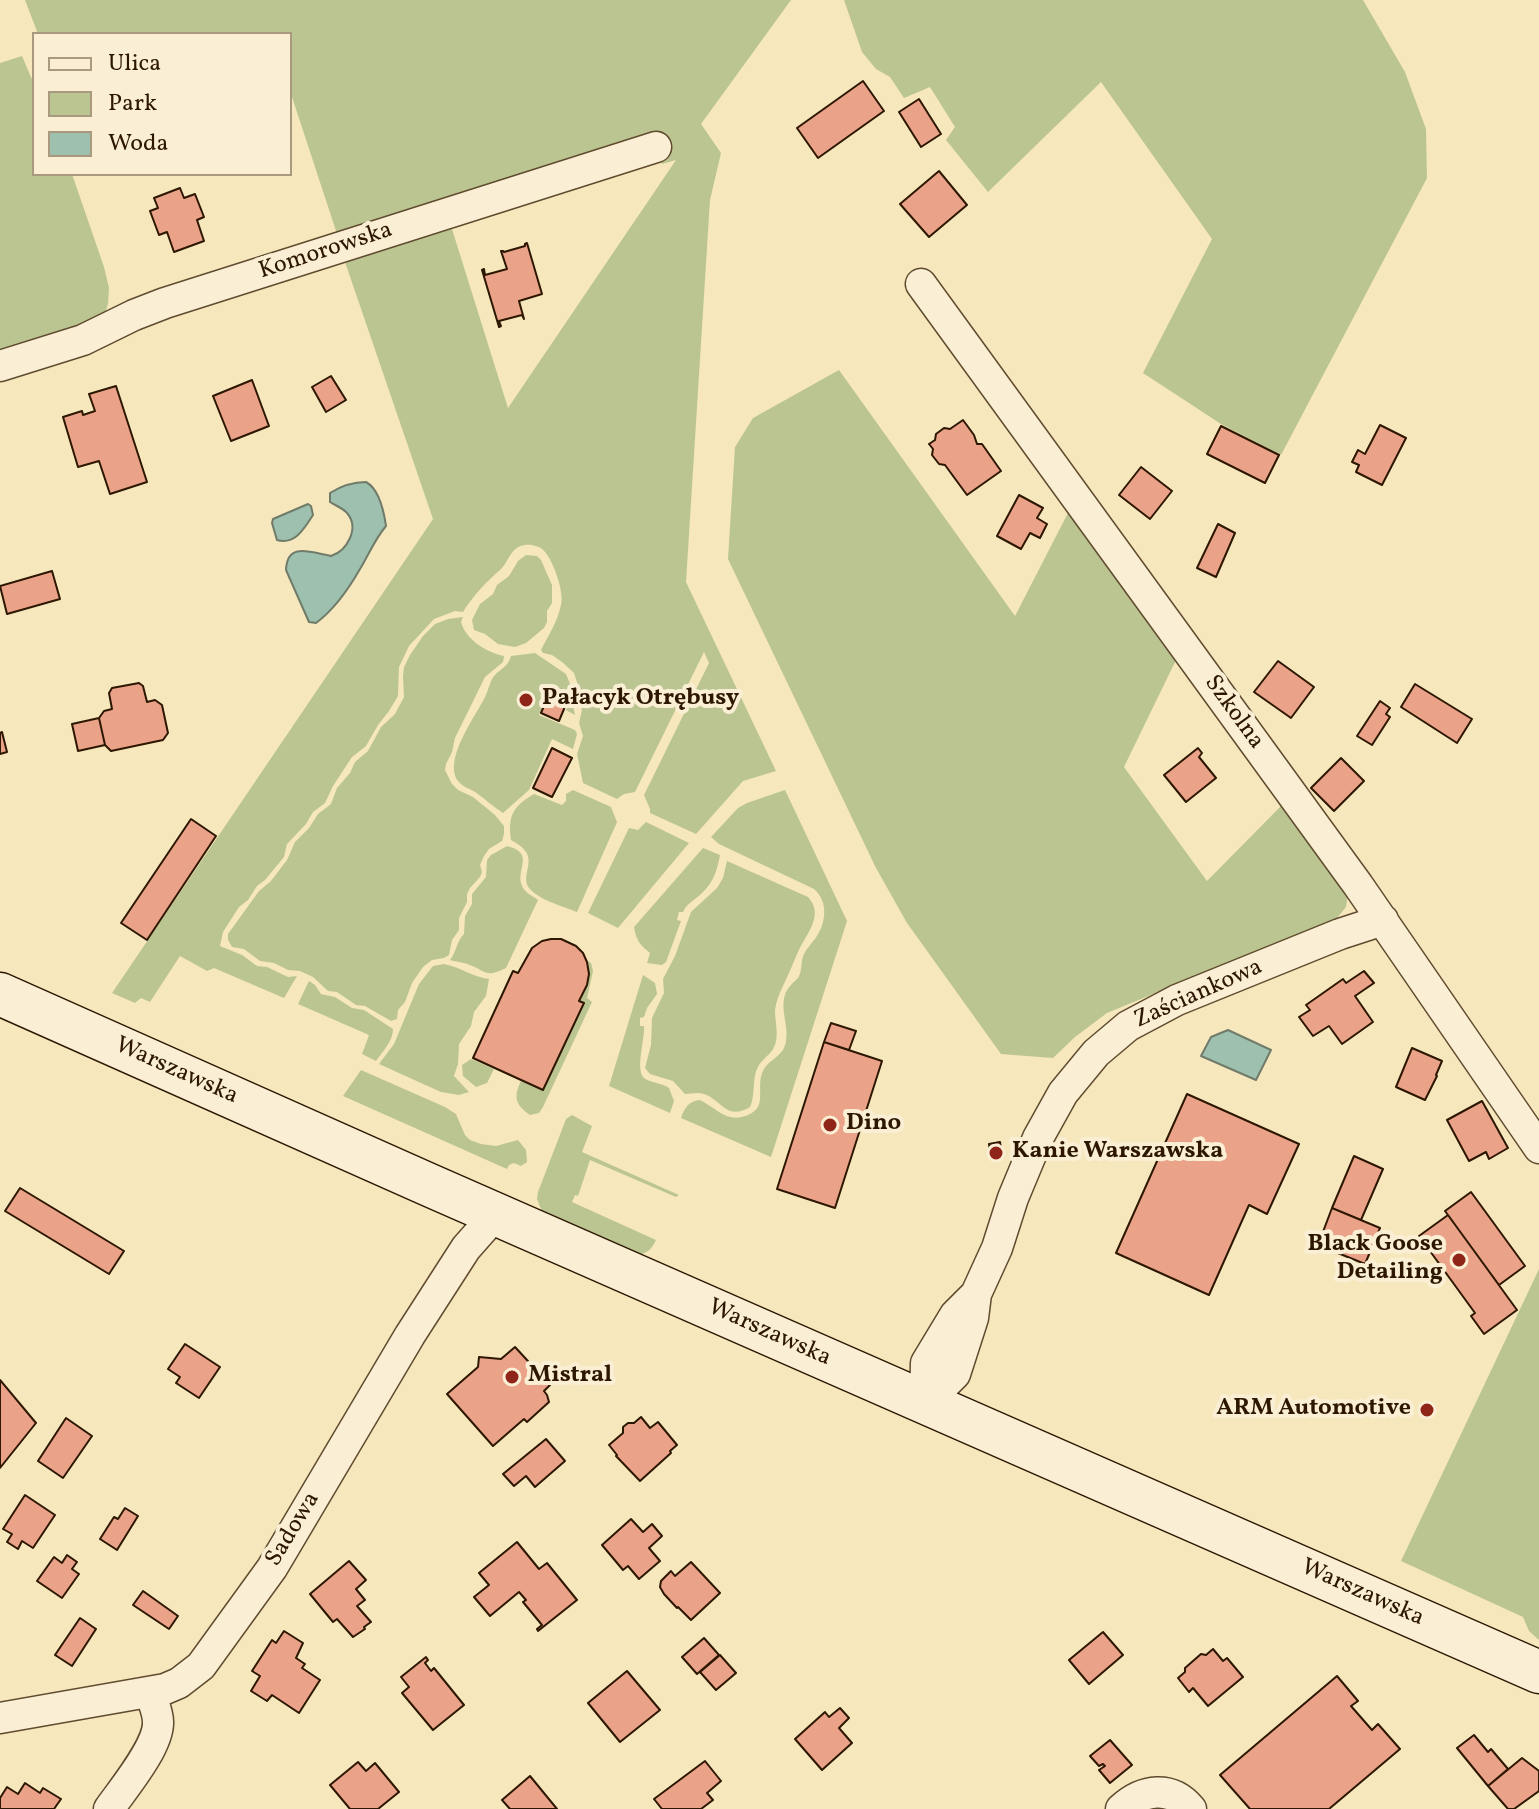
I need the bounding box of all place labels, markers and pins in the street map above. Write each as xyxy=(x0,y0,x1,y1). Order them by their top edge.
place label: Pałacyk Otrębusy xyxy=(542,686,739,714)
marker: Pałacyk Otrębusy xyxy=(517,691,535,709)
place label: Dino xyxy=(846,1111,901,1139)
marker: Dino xyxy=(821,1116,839,1134)
place label: Kanie Warszawska xyxy=(1012,1139,1223,1167)
marker: Kanie Warszawska xyxy=(987,1144,1005,1162)
place label: Black Goose Detailing xyxy=(1307,1232,1443,1288)
marker: Black Goose Detailing xyxy=(1450,1251,1468,1269)
place label: Mistral xyxy=(528,1363,612,1391)
marker: Mistral xyxy=(503,1368,521,1386)
place label: ARM Automotive xyxy=(1216,1396,1411,1424)
marker: ARM Automotive xyxy=(1418,1401,1436,1419)

